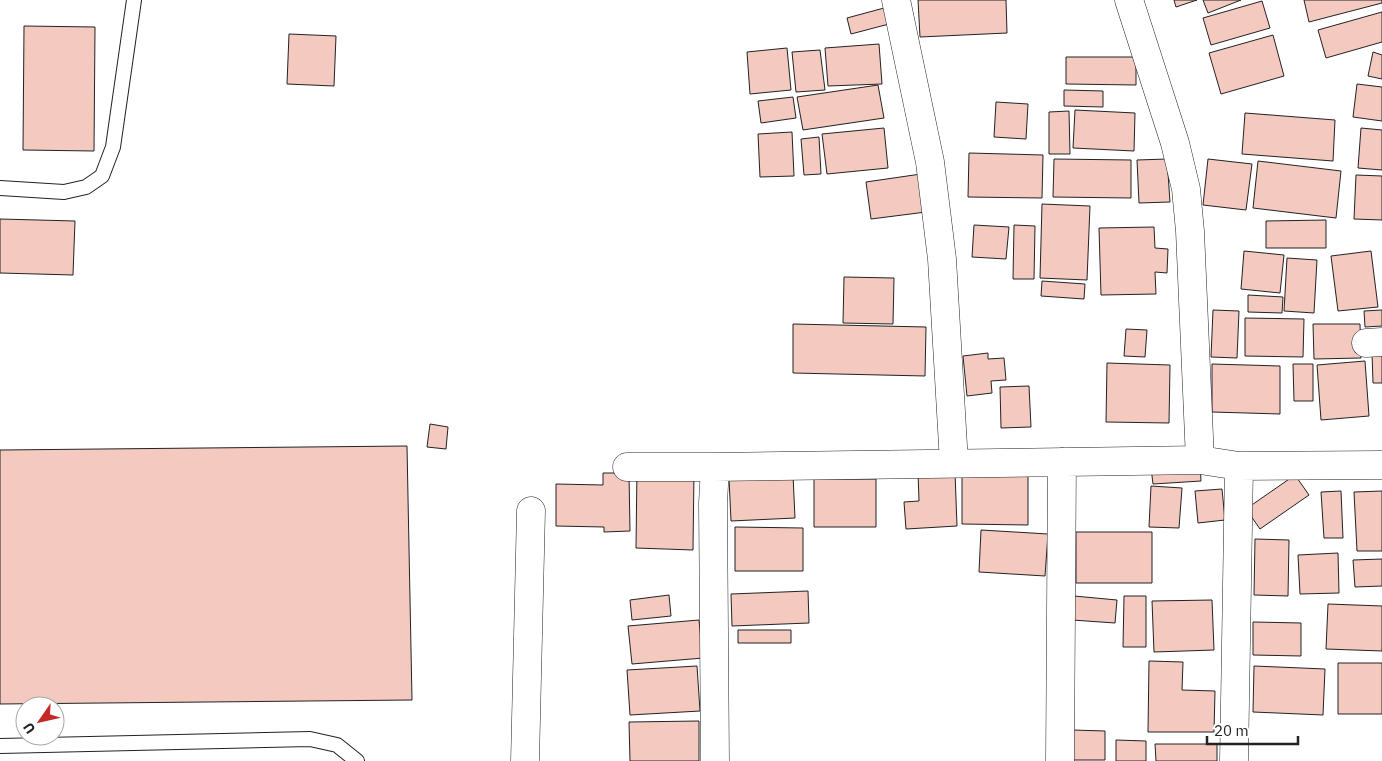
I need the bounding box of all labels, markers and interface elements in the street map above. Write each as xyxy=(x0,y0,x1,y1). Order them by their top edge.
north arrow xyxy=(15,696,65,746)
scale bar xyxy=(1207,714,1298,746)
text: U xyxy=(19,719,39,737)
text: 20 m xyxy=(1214,721,1249,740)

